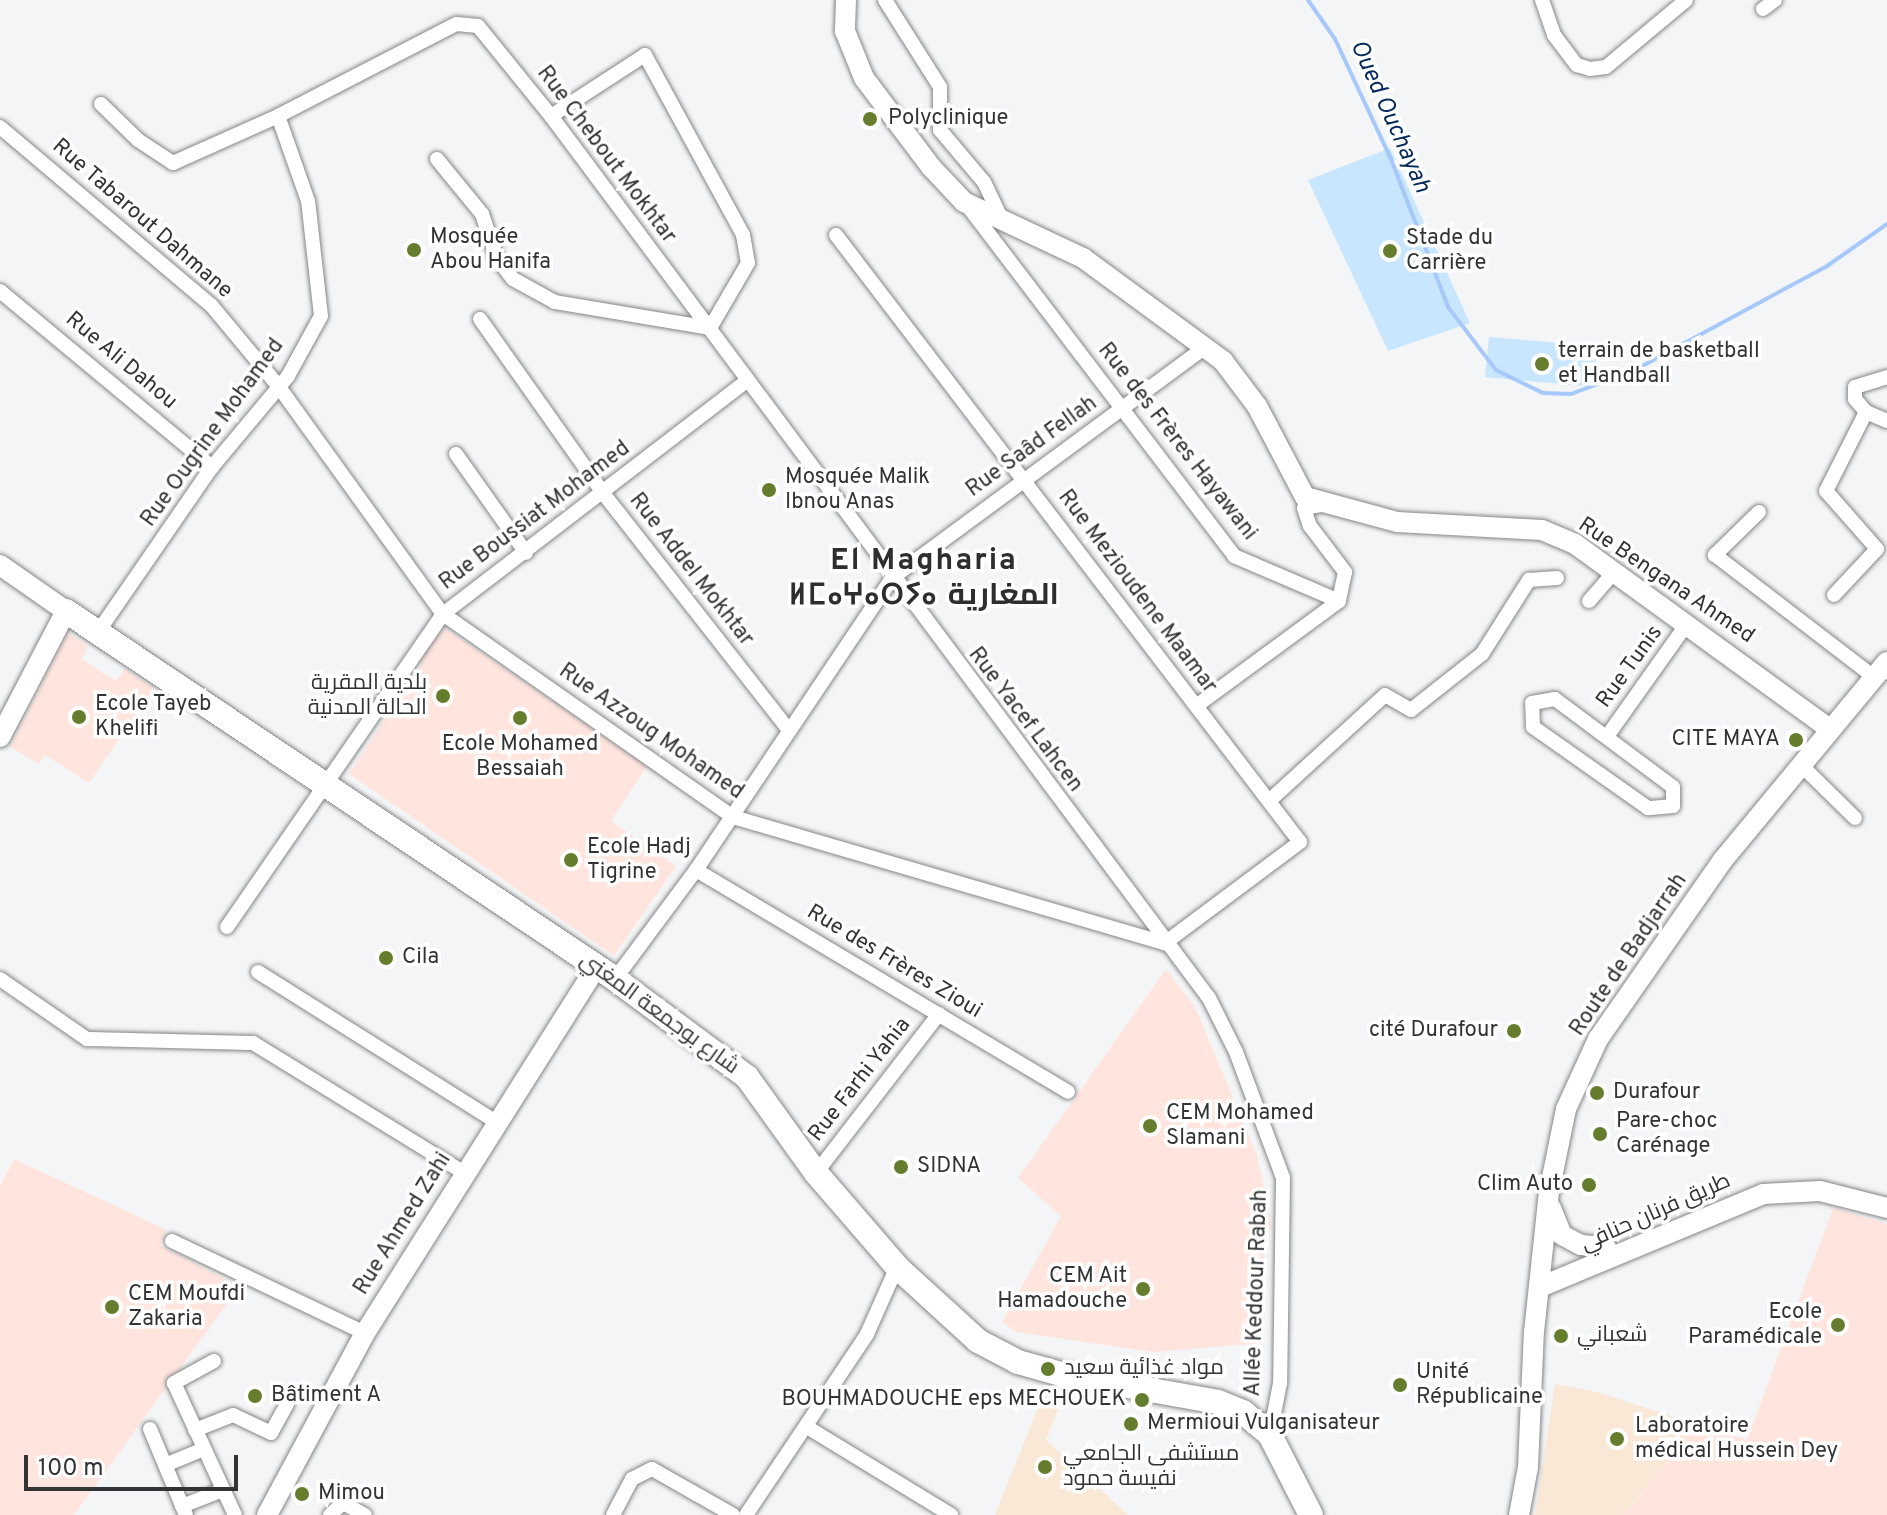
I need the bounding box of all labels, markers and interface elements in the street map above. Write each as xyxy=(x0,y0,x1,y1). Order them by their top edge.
water label: Oued Ouchayah xyxy=(1342,36,1436,198)
street label: Rue Chebout Mokhtar xyxy=(531,61,681,249)
place label: Polyclinique xyxy=(888,106,1008,132)
marker: Polyclinique xyxy=(859,108,881,130)
street label: Rue Tabarout Dahmane xyxy=(46,133,238,305)
place label: Mosquée Abou Hanifa xyxy=(430,224,551,276)
place label: Stade du Carrière xyxy=(1406,225,1493,276)
marker: Mosquée Abou Hanifa xyxy=(405,241,423,259)
marker: Stade du Carrière xyxy=(1381,242,1399,260)
street label: Rue Ali Dahou xyxy=(59,306,183,416)
street label: Rue Ougrine Mohamed xyxy=(136,334,290,532)
street label: Rue des Frères Hayawani xyxy=(1092,338,1262,546)
place label: terrain de basketball et Handball xyxy=(1558,338,1760,390)
marker: terrain de basketball et Handball xyxy=(1533,355,1551,373)
street label: Rue Saâd Fellah xyxy=(961,391,1103,503)
street label: Rue Boussiat Mohamed xyxy=(435,436,635,596)
place label: Mosquée Malik Ibnou Anas xyxy=(785,464,930,516)
marker: Mosquée Malik Ibnou Anas xyxy=(760,481,778,499)
street label: Rue Mezioudene Maamar xyxy=(1052,485,1222,699)
street label: Rue Addel Mokhtar xyxy=(623,488,759,652)
street label: Rue Bengana Ahmed xyxy=(1572,512,1760,650)
district label: El Magharia ⵍⵎⴰⵖⴰⵔⵢⴰ المغارية xyxy=(798,544,1050,614)
street label: Rue Tunis xyxy=(1591,620,1669,714)
street label: Rue Yacef Lahcen xyxy=(962,642,1088,798)
street label: Rue Azzoug Mohamed xyxy=(553,658,749,806)
place label: بلدية المقرية الحالة المدنية xyxy=(308,670,427,722)
marker: بلدية المقرية الحالة المدنية xyxy=(434,687,452,705)
place label: Ecole Tayeb Khelifi xyxy=(95,691,212,742)
marker: Ecole Tayeb Khelifi xyxy=(70,708,88,726)
marker: Ecole Mohamed Bessaiah xyxy=(511,709,529,727)
place label: CITE MAYA xyxy=(1671,727,1780,753)
place label: Ecole Mohamed Bessaiah xyxy=(442,731,598,782)
marker: CITE MAYA xyxy=(1787,731,1805,749)
place label: Ecole Hadj Tigrine xyxy=(587,834,691,886)
marker: Ecole Hadj Tigrine xyxy=(562,851,580,869)
street label: Route de Badjarrah xyxy=(1565,869,1693,1041)
street label: Rue des Frères Zioui xyxy=(802,899,986,1025)
place label: Cila xyxy=(402,945,439,971)
street label: شارع بوجمعة المغني xyxy=(574,947,744,1081)
marker: Cila xyxy=(377,949,395,967)
street label: Rue Farhi Yahia xyxy=(803,1012,917,1148)
place label: cité Durafour xyxy=(1369,1018,1498,1044)
marker: cité Durafour xyxy=(1505,1022,1523,1040)
place label: Durafour xyxy=(1613,1080,1700,1106)
marker: Durafour xyxy=(1588,1084,1606,1102)
place label: CEM Mohamed Slamani xyxy=(1166,1100,1314,1152)
place label: Pare-choc Carénage xyxy=(1616,1108,1718,1160)
marker: CEM Mohamed Slamani xyxy=(1141,1117,1159,1135)
marker: Pare-choc Carénage xyxy=(1591,1125,1609,1143)
street label: Rue Ahmed Zahi xyxy=(348,1148,458,1300)
place label: SIDNA xyxy=(917,1154,981,1180)
marker: SIDNA xyxy=(892,1158,910,1176)
street label: طريق فرنان حنافي xyxy=(1577,1168,1735,1258)
place label: Clim Auto xyxy=(1476,1172,1573,1198)
marker: Clim Auto xyxy=(1580,1176,1598,1194)
street label: Allée Keddour Rabah xyxy=(1240,1189,1274,1397)
place label: CEM Ait Hamadouche xyxy=(997,1263,1127,1314)
marker: CEM Ait Hamadouche xyxy=(1134,1280,1152,1298)
place label: CEM Moufdi Zakaria xyxy=(128,1281,245,1332)
marker: CEM Moufdi Zakaria xyxy=(103,1298,121,1316)
place label: Ecole Paramédicale xyxy=(1688,1299,1822,1350)
marker: Ecole Paramédicale xyxy=(1829,1316,1847,1334)
place label: شعباني xyxy=(1577,1323,1647,1349)
marker: شعباني xyxy=(1552,1327,1570,1345)
place label: مواد غذائية سعيد xyxy=(1064,1356,1224,1382)
place label: Unité Républicaine xyxy=(1416,1359,1543,1410)
marker: مواد غذائية سعيد xyxy=(1039,1360,1057,1378)
marker: Unité Républicaine xyxy=(1391,1376,1409,1394)
place label: Bâtiment A xyxy=(271,1383,382,1409)
marker: Bâtiment A xyxy=(246,1387,264,1405)
place label: BOUHMADOUCHE eps MECHOUEK xyxy=(781,1387,1126,1413)
marker: BOUHMADOUCHE eps MECHOUEK xyxy=(1133,1391,1151,1409)
place label: Mermioui Vulganisateur xyxy=(1147,1411,1381,1437)
place label: Laboratoire médical Hussein Dey xyxy=(1635,1413,1838,1464)
marker: Mermioui Vulganisateur xyxy=(1122,1415,1140,1433)
marker: Laboratoire médical Hussein Dey xyxy=(1606,1428,1628,1450)
scale bar xyxy=(28,1439,242,1489)
place label: مستشفى الجامعي نفيسة حمود xyxy=(1063,1441,1239,1492)
text: 100 m xyxy=(38,1454,104,1484)
marker: مستشفى الجامعي نفيسة حمود xyxy=(1034,1456,1056,1478)
place label: Mimou xyxy=(318,1481,385,1507)
marker: Mimou xyxy=(293,1485,311,1503)

